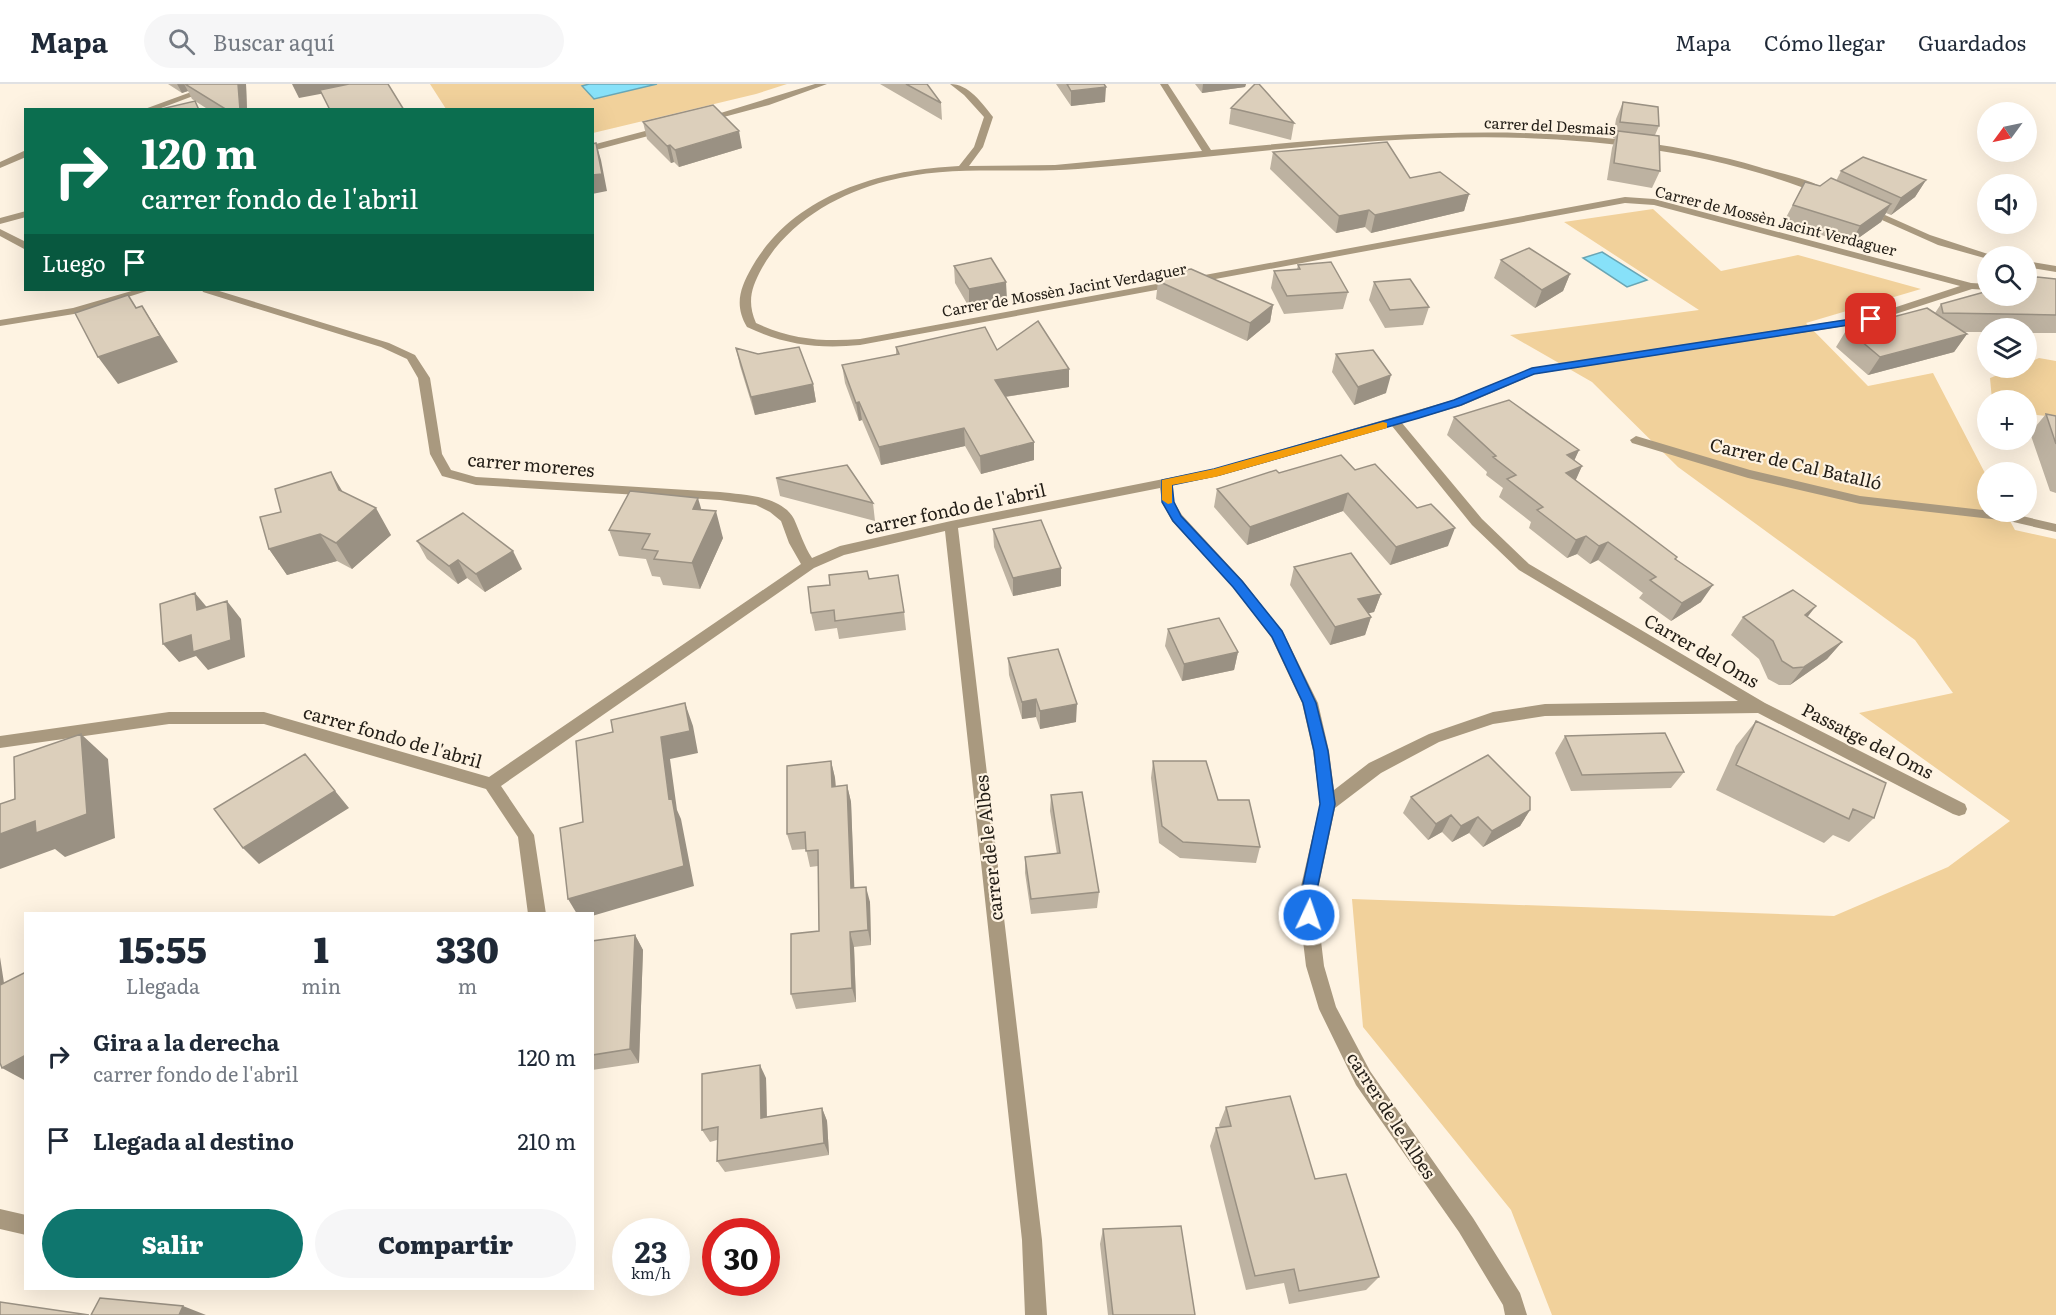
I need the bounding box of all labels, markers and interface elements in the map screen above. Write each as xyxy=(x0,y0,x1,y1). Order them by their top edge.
search box xyxy=(144,14,564,68)
text: Mapa xyxy=(30,20,108,62)
icon: search xyxy=(165,25,198,58)
text: Buscar aquí xyxy=(213,25,335,58)
text: Mapa xyxy=(1675,26,1731,57)
text: Cómo llegar xyxy=(1764,26,1885,57)
text: Guardados xyxy=(1918,26,2026,57)
north arrow xyxy=(1977,102,2037,162)
map controls xyxy=(1977,102,2037,522)
street label: carrer del Desmais xyxy=(1483,110,1617,140)
text: 120 m xyxy=(141,120,257,182)
icon: right xyxy=(42,132,120,210)
button: sound xyxy=(1977,174,2037,234)
text: carrer fondo de l'abril xyxy=(141,177,418,217)
street label: Carrer de Mossèn Jacint Verdaguer xyxy=(1653,179,1899,261)
text: Luego xyxy=(42,246,106,279)
icon: arrive xyxy=(118,246,151,279)
button: search xyxy=(1977,246,2037,306)
street label: Carrer de Mossèn Jacint Verdaguer xyxy=(940,256,1188,322)
pin xyxy=(1845,293,1896,344)
icon: arrive xyxy=(1854,302,1887,335)
button: layers xyxy=(1977,318,2037,378)
button: + xyxy=(1977,390,2037,450)
street label: Carrer de Cal Batalló xyxy=(1707,430,1885,496)
street label: carrer moreres xyxy=(466,445,596,483)
button: − xyxy=(1977,462,2037,522)
street label: carrer fondo de l'abril xyxy=(862,476,1048,540)
street label: Carrer del Oms xyxy=(1640,606,1764,694)
street label: Passatge del Oms xyxy=(1798,695,1938,785)
street label: carrer fondo de l'abril xyxy=(300,698,486,774)
street label: carrer de le Albes xyxy=(967,774,1009,922)
position arrow xyxy=(1277,883,1341,947)
text: 15:55 xyxy=(119,921,207,974)
text: 1 xyxy=(314,921,329,974)
text: 330 xyxy=(436,921,499,974)
text: Llegada xyxy=(126,970,200,1000)
text: min xyxy=(302,970,341,1000)
text: m xyxy=(458,970,477,1000)
text: Gira a la derecha xyxy=(93,1025,280,1058)
icon: right xyxy=(42,1040,75,1073)
text: 120 m xyxy=(517,1040,576,1073)
street label: carrer de le Albes xyxy=(1341,1046,1443,1184)
text: carrer fondo de l'abril xyxy=(93,1058,298,1088)
icon: arrive xyxy=(42,1124,75,1157)
text: Llegada al destino xyxy=(93,1124,294,1157)
text: 210 m xyxy=(517,1124,576,1157)
button: Salir xyxy=(42,1209,303,1278)
button: Compartir xyxy=(315,1209,576,1278)
speed limit sign: 30 xyxy=(702,1218,780,1296)
text: 23 xyxy=(635,1228,667,1272)
text: km/h xyxy=(631,1261,671,1284)

